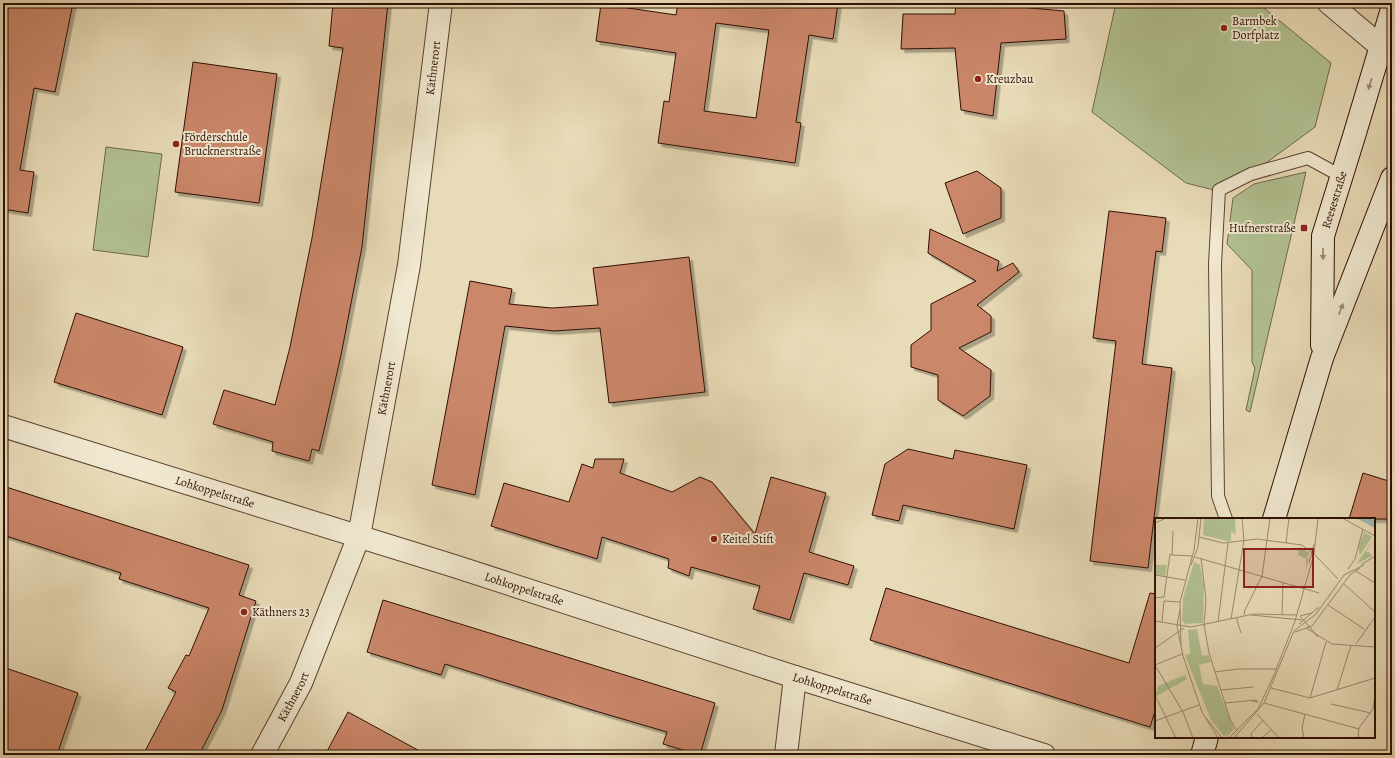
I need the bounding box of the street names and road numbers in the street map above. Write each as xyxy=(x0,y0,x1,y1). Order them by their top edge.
street label: Käthnerort xyxy=(422,40,444,96)
street label: Reesestraße xyxy=(1318,169,1351,230)
street label: Käthnerort xyxy=(373,360,399,417)
street label: Lohkoppelstraße xyxy=(173,472,257,512)
street label: Lohkoppelstraße xyxy=(482,568,566,609)
street label: Käthnerort xyxy=(273,669,313,725)
street label: Lohkoppelstraße xyxy=(791,669,874,709)

